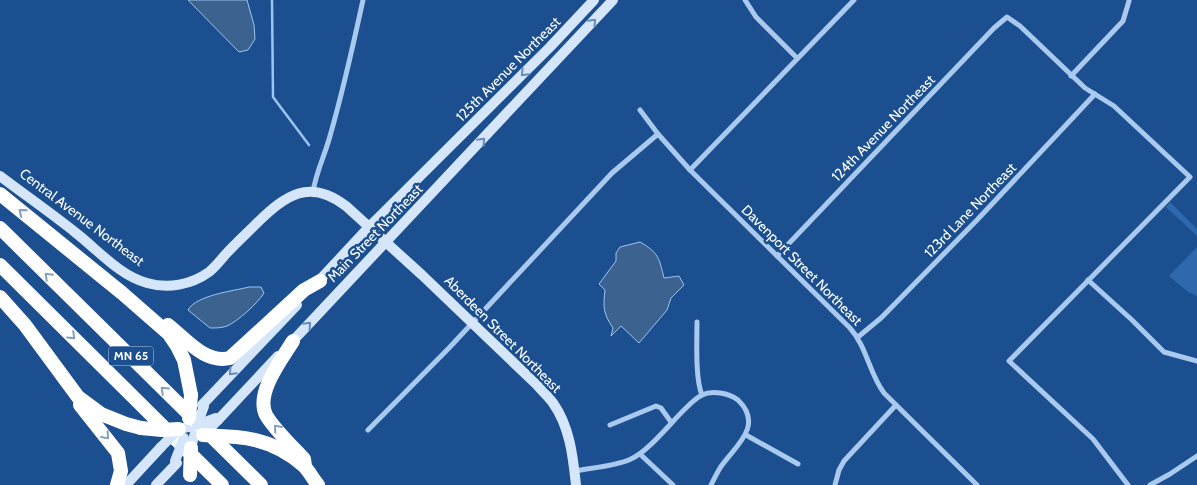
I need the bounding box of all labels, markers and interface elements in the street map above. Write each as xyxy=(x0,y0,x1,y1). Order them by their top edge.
street label: 125th Avenue Northeast xyxy=(452,13,564,125)
one-way arrow xyxy=(587,19,596,28)
one-way arrow xyxy=(520,67,529,76)
street label: 124th Avenue Northeast xyxy=(827,71,939,185)
one-way arrow xyxy=(476,137,485,146)
street label: 123rd Lane Northeast xyxy=(920,159,1020,261)
street label: Central Avenue Northeast xyxy=(16,164,148,270)
street label: Main Street Northeast xyxy=(324,180,427,286)
street label: Davenport Street Northeast xyxy=(738,201,866,329)
one-way arrow xyxy=(19,210,28,218)
one-way arrow xyxy=(45,272,54,281)
street label: Aberdeen Street Northeast xyxy=(441,272,566,397)
one-way arrow xyxy=(302,322,311,331)
one-way arrow xyxy=(66,330,75,339)
road number: MN 65 xyxy=(108,346,154,366)
one-way arrow xyxy=(229,367,238,376)
one-way arrow xyxy=(161,386,170,395)
one-way arrow xyxy=(273,424,282,433)
one-way arrow xyxy=(100,430,109,439)

